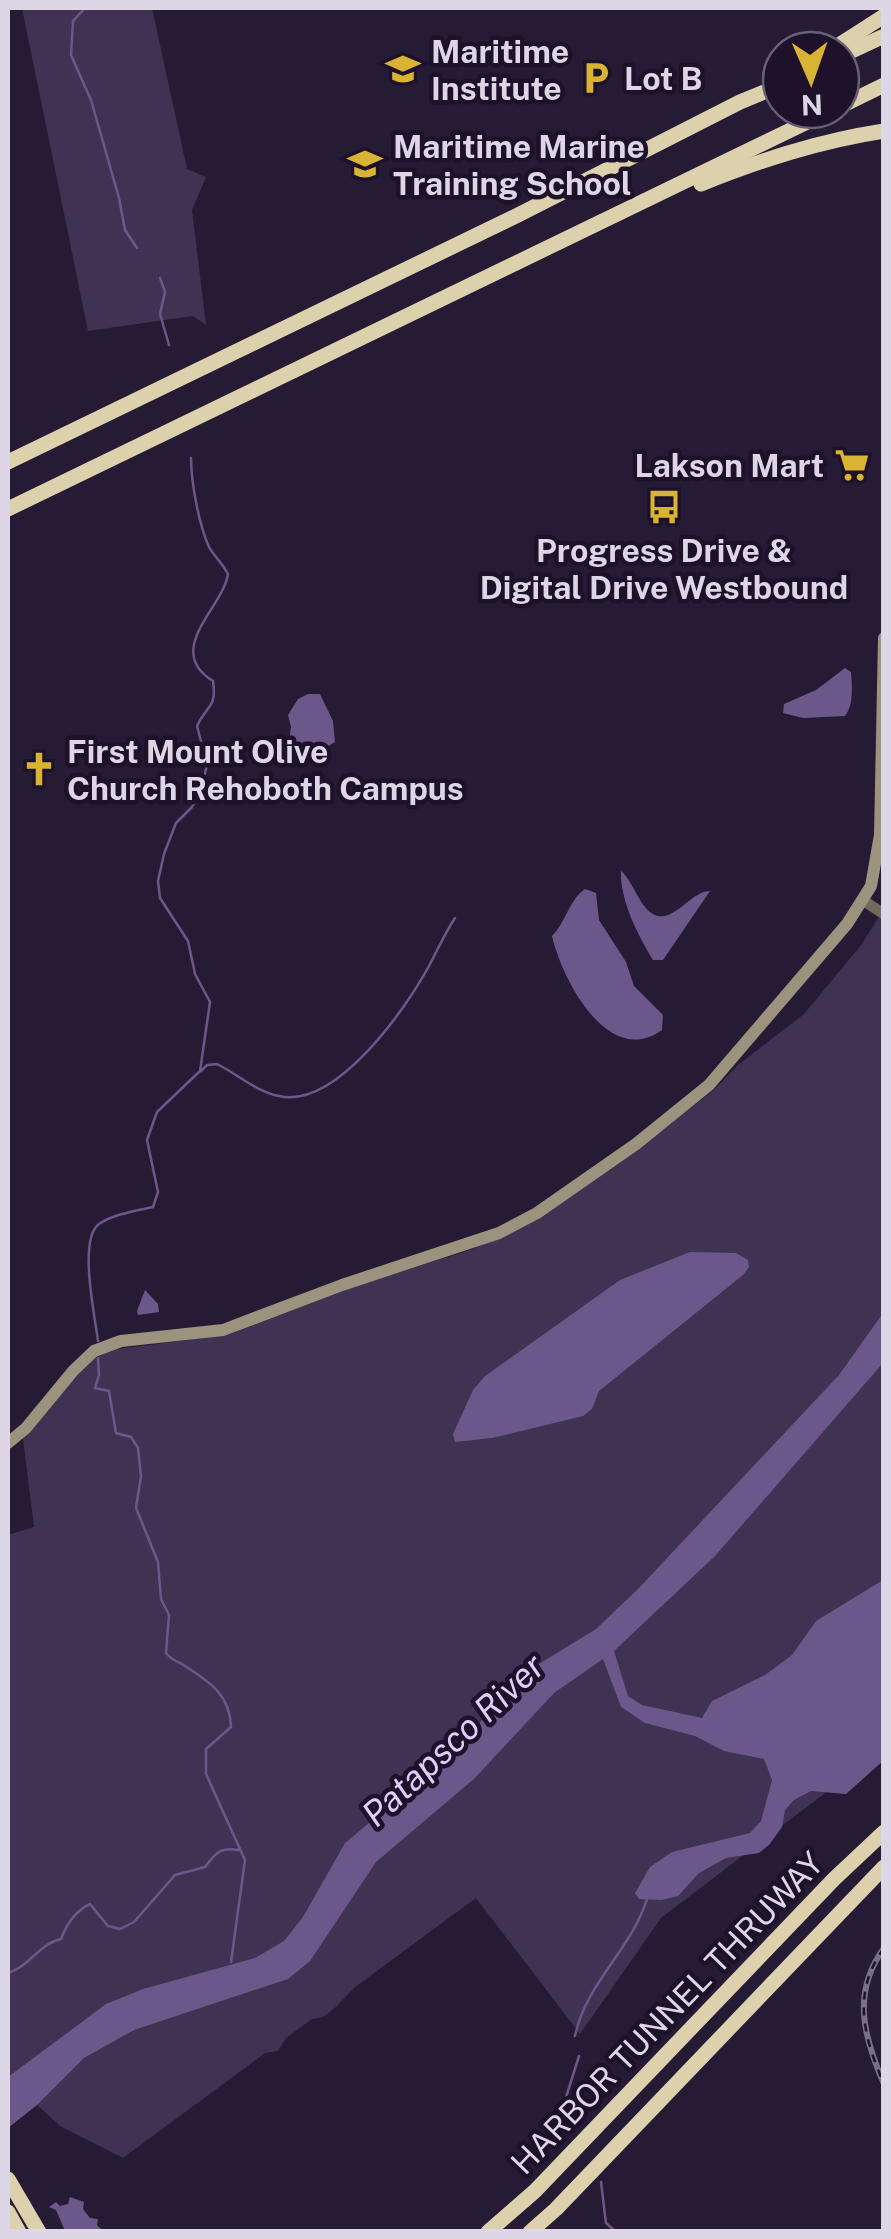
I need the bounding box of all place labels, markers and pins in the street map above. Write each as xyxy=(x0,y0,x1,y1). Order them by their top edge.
place label: Maritime Institute xyxy=(431,33,569,107)
school or university icon: Maritime Institute xyxy=(384,50,422,88)
parking icon: Lot B xyxy=(577,59,615,97)
place label: Lot B xyxy=(624,60,703,97)
place label: Maritime Marine Training School xyxy=(393,128,645,202)
school or university icon: Maritime Marine Training School xyxy=(346,145,384,183)
supermarket icon: Lakson Mart xyxy=(833,446,871,484)
place label: Lakson Mart xyxy=(634,447,824,484)
bus stop icon: Progress Drive & Digital Drive Westbound xyxy=(645,488,683,526)
place label: Progress Drive & Digital Drive Westbound xyxy=(480,532,848,606)
place label: First Mount Olive Church Rehoboth Campus xyxy=(67,733,464,807)
church icon: First Mount Olive Church Rehoboth Campus xyxy=(20,750,58,788)

